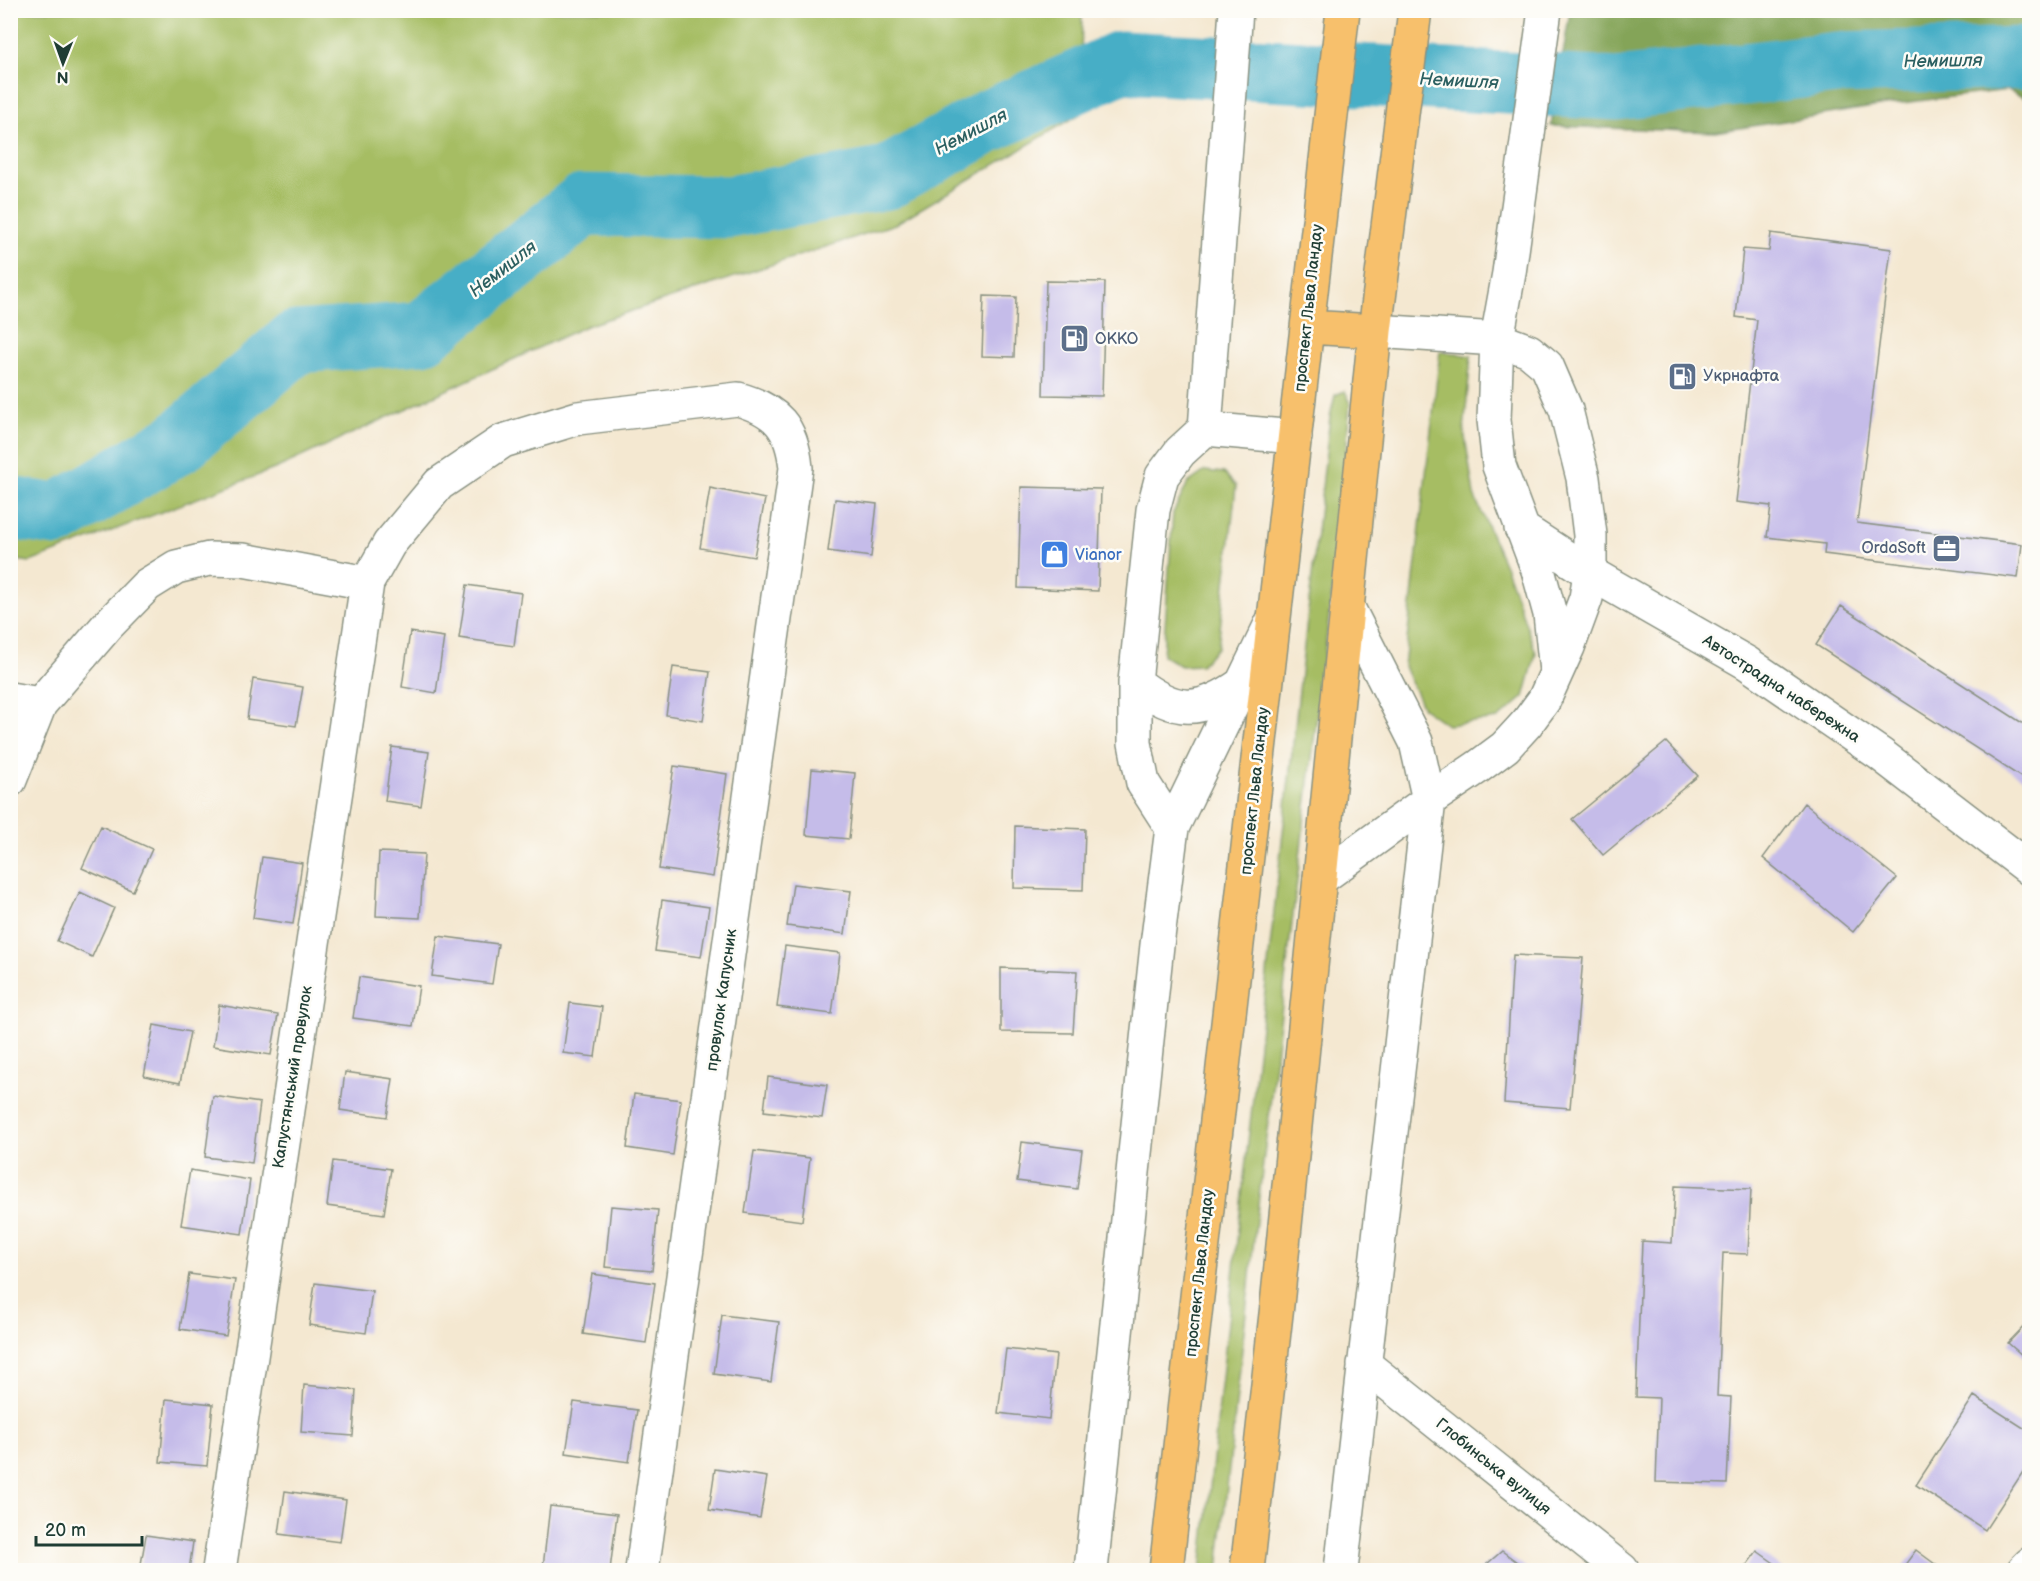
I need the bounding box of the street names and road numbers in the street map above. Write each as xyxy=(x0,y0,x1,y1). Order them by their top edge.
street label: проспект Льва Ландау xyxy=(1291,223,1327,393)
street label: Автострадна набережна xyxy=(1698,630,1864,747)
street label: проспект Льва Ландау xyxy=(1237,706,1273,876)
street label: провулок Капусник xyxy=(703,927,741,1072)
street label: Капустянський провулок xyxy=(269,984,317,1170)
street label: проспект Льва Ландау xyxy=(1182,1188,1218,1358)
street label: Глобинська вулиця xyxy=(1431,1415,1555,1519)

